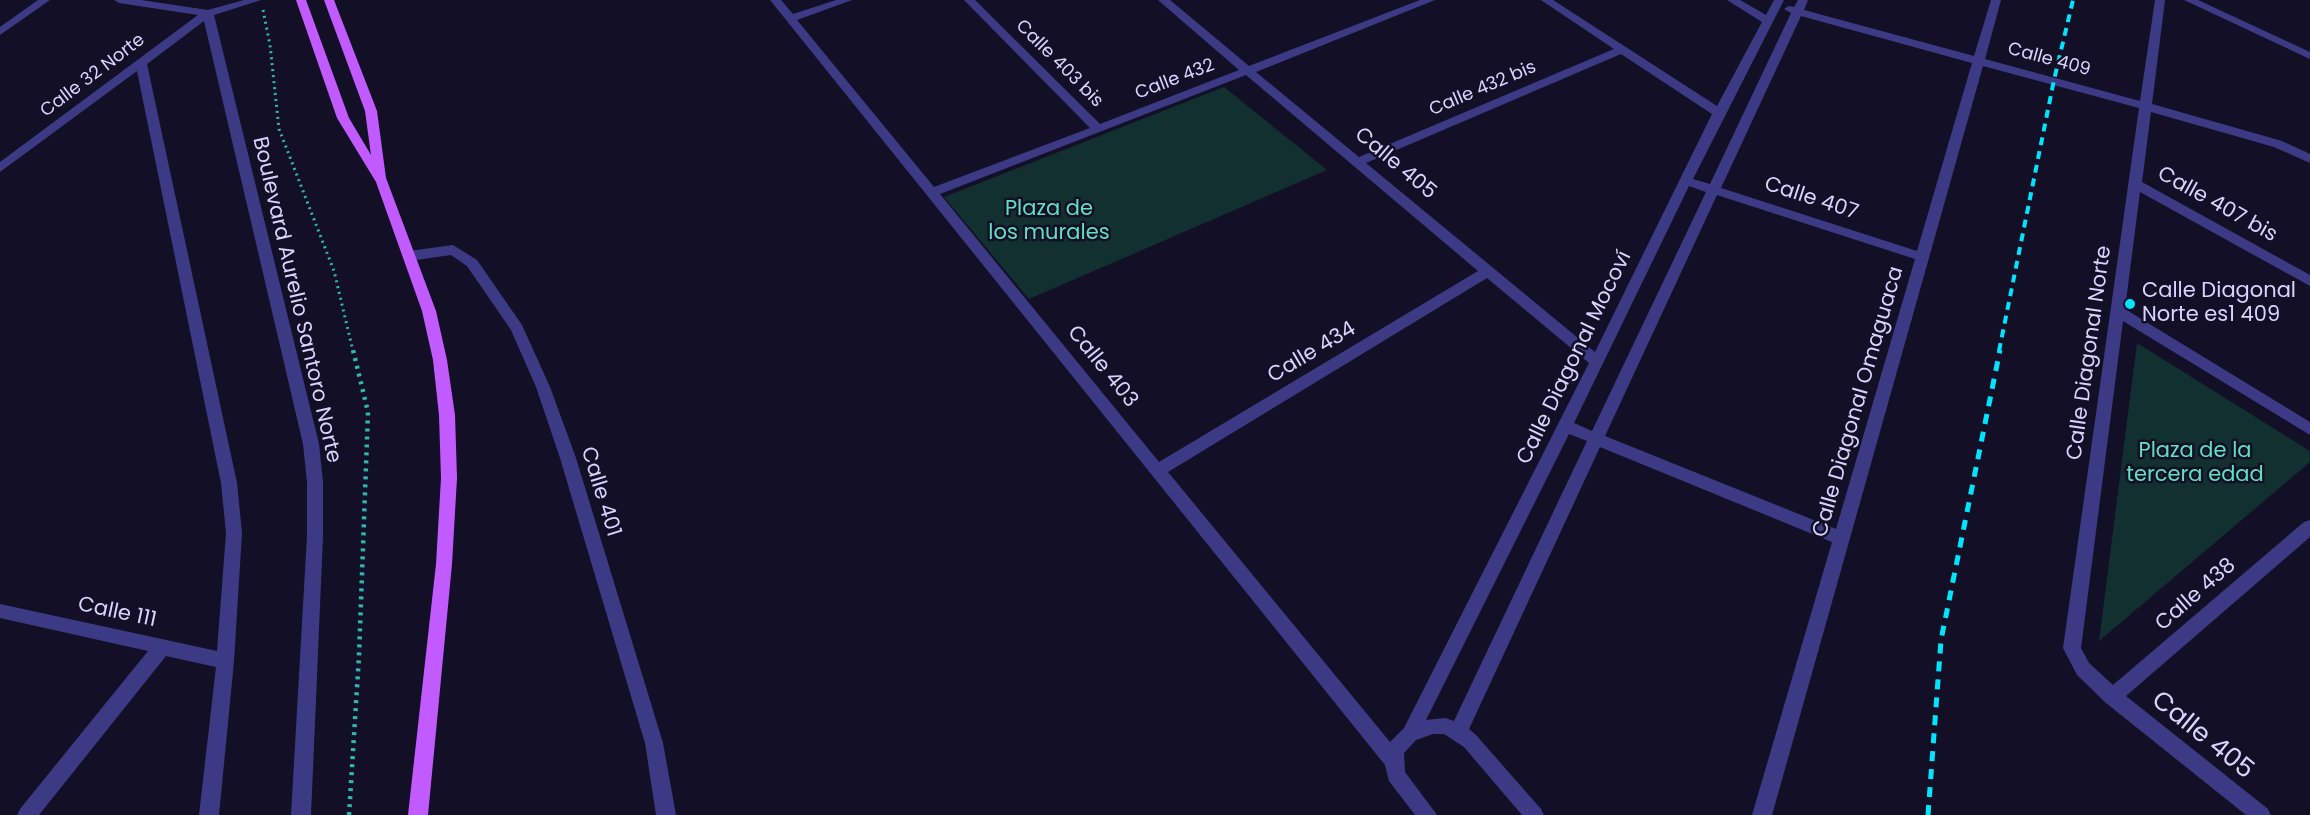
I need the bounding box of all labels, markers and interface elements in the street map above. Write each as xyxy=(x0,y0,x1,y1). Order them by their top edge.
street label: Calle 403 bis xyxy=(1011,16,1107,112)
street label: Calle 32 Norte xyxy=(36,30,150,122)
street label: Calle 409 xyxy=(2005,39,2093,81)
street label: Calle 432 xyxy=(1132,55,1218,105)
street label: Calle 432 bis xyxy=(1426,57,1540,121)
street label: Calle 405 xyxy=(1349,123,1441,205)
street label: Boulevard Aurelio Santoro Norte xyxy=(246,134,346,466)
street label: Calle 407 bis xyxy=(2153,162,2281,248)
street label: Calle 407 xyxy=(1761,172,1861,226)
park label: Plaza de los murales xyxy=(988,197,1110,247)
street label: Calle Diagonal Norte xyxy=(2062,244,2118,462)
street label: Calle Diagonal Mocoví xyxy=(1512,247,1638,469)
street label: Calle Diagonal Omaguaca xyxy=(1808,264,1910,540)
place label: Calle Diagonal Norte es1 409 xyxy=(2142,279,2296,329)
marker: Calle Diagonal Norte es1 409 xyxy=(2123,297,2137,311)
street label: Calle 434 xyxy=(1263,317,1361,389)
street label: Calle 403 xyxy=(1061,321,1143,413)
park label: Plaza de la tercera edad xyxy=(2126,439,2264,489)
street label: Calle 401 xyxy=(574,444,626,540)
street label: Calle 438 xyxy=(2151,553,2241,637)
street label: Calle 111 xyxy=(75,592,159,634)
street label: Calle 405 xyxy=(2145,685,2259,787)

